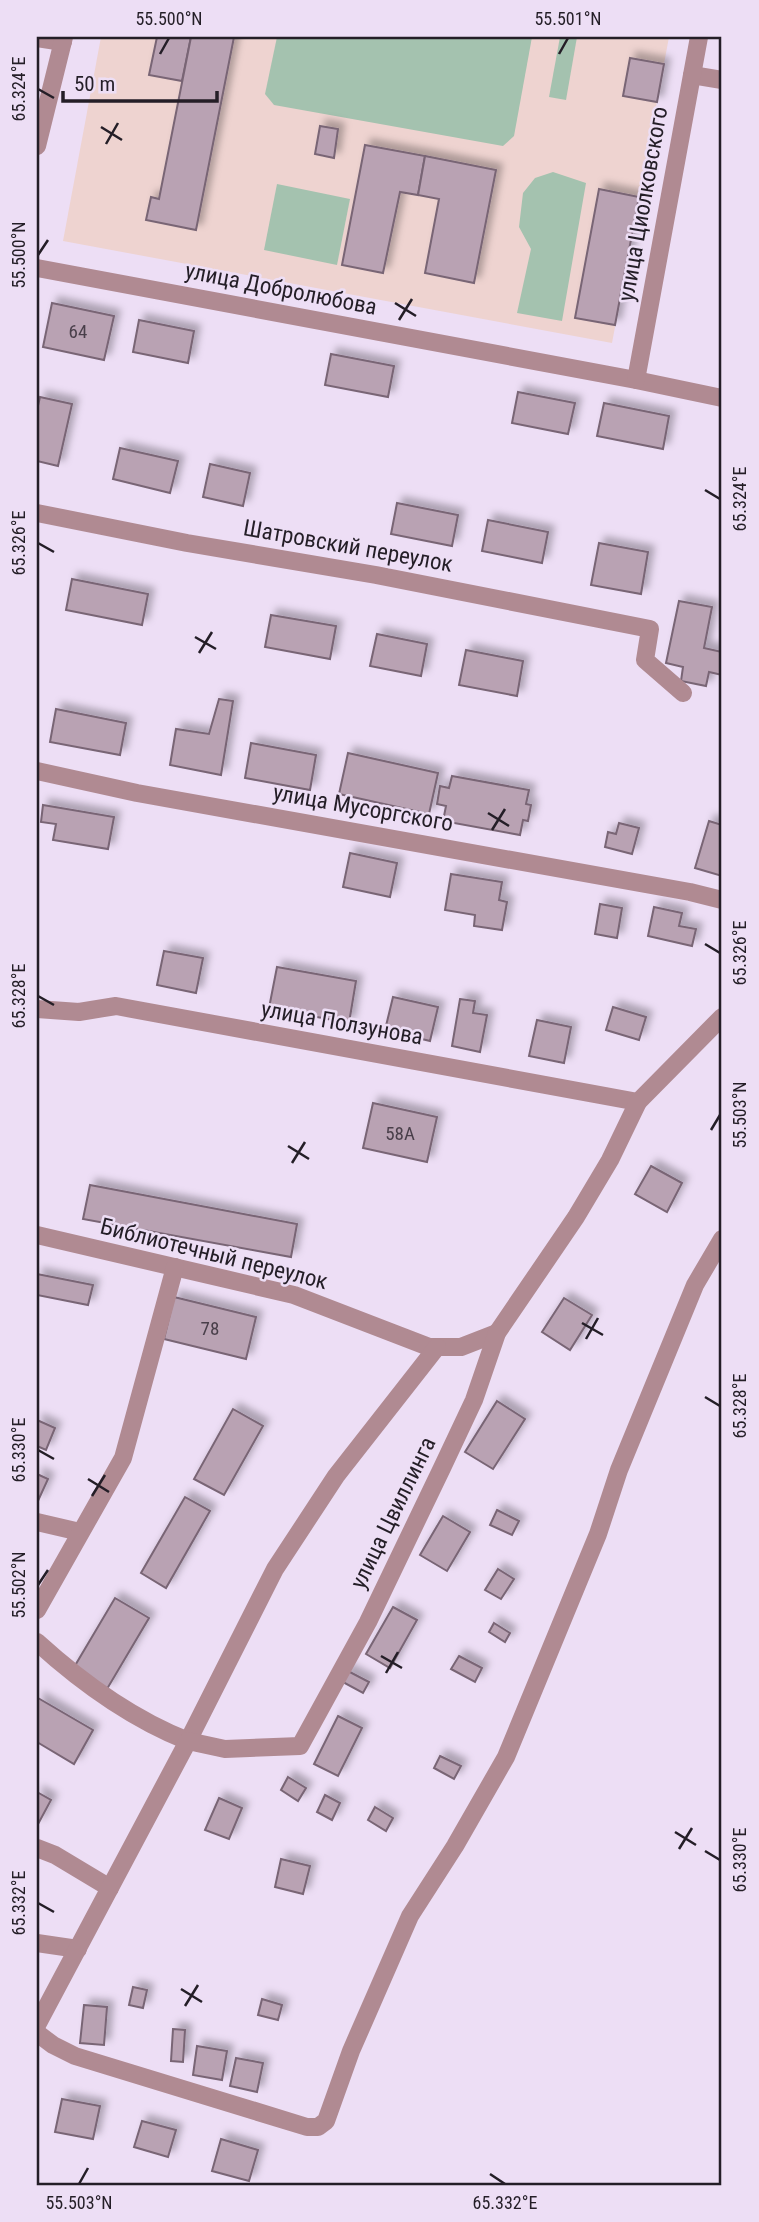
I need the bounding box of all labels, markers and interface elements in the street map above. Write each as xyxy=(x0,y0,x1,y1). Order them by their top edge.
text: 55.500°N xyxy=(135,8,203,29)
text: 55.501°N xyxy=(534,8,602,29)
text: 65.324°E xyxy=(8,57,29,121)
scale bar xyxy=(63,60,217,104)
text: 50 m xyxy=(74,72,115,96)
street label: улица Циолковского xyxy=(613,105,673,303)
text: 55.500°N xyxy=(8,221,29,289)
street label: улица Добролюбова xyxy=(183,257,379,321)
house number: 64 xyxy=(69,320,87,343)
text: 65.324°E xyxy=(729,467,750,531)
text: 65.326°E xyxy=(8,511,29,575)
street label: Шатровский переулок xyxy=(241,514,455,578)
street label: улица Мусоргского xyxy=(271,779,455,837)
text: 65.326°E xyxy=(729,921,750,985)
text: 65.328°E xyxy=(8,964,29,1028)
street label: улица Ползунова xyxy=(259,995,425,1051)
text: 55.503°N xyxy=(729,1081,750,1149)
house number: 58А xyxy=(385,1122,415,1145)
street label: Библиотечный переулок xyxy=(98,1213,330,1295)
house number: 78 xyxy=(201,1317,219,1340)
text: 65.328°E xyxy=(729,1374,750,1438)
text: 65.330°E xyxy=(8,1418,29,1482)
street label: улица Цвиллинга xyxy=(345,1433,441,1593)
text: 55.502°N xyxy=(8,1551,29,1619)
text: 65.330°E xyxy=(729,1828,750,1892)
text: 65.332°E xyxy=(8,1871,29,1935)
text: 55.503°N xyxy=(45,2192,113,2213)
text: 65.332°E xyxy=(473,2192,537,2213)

